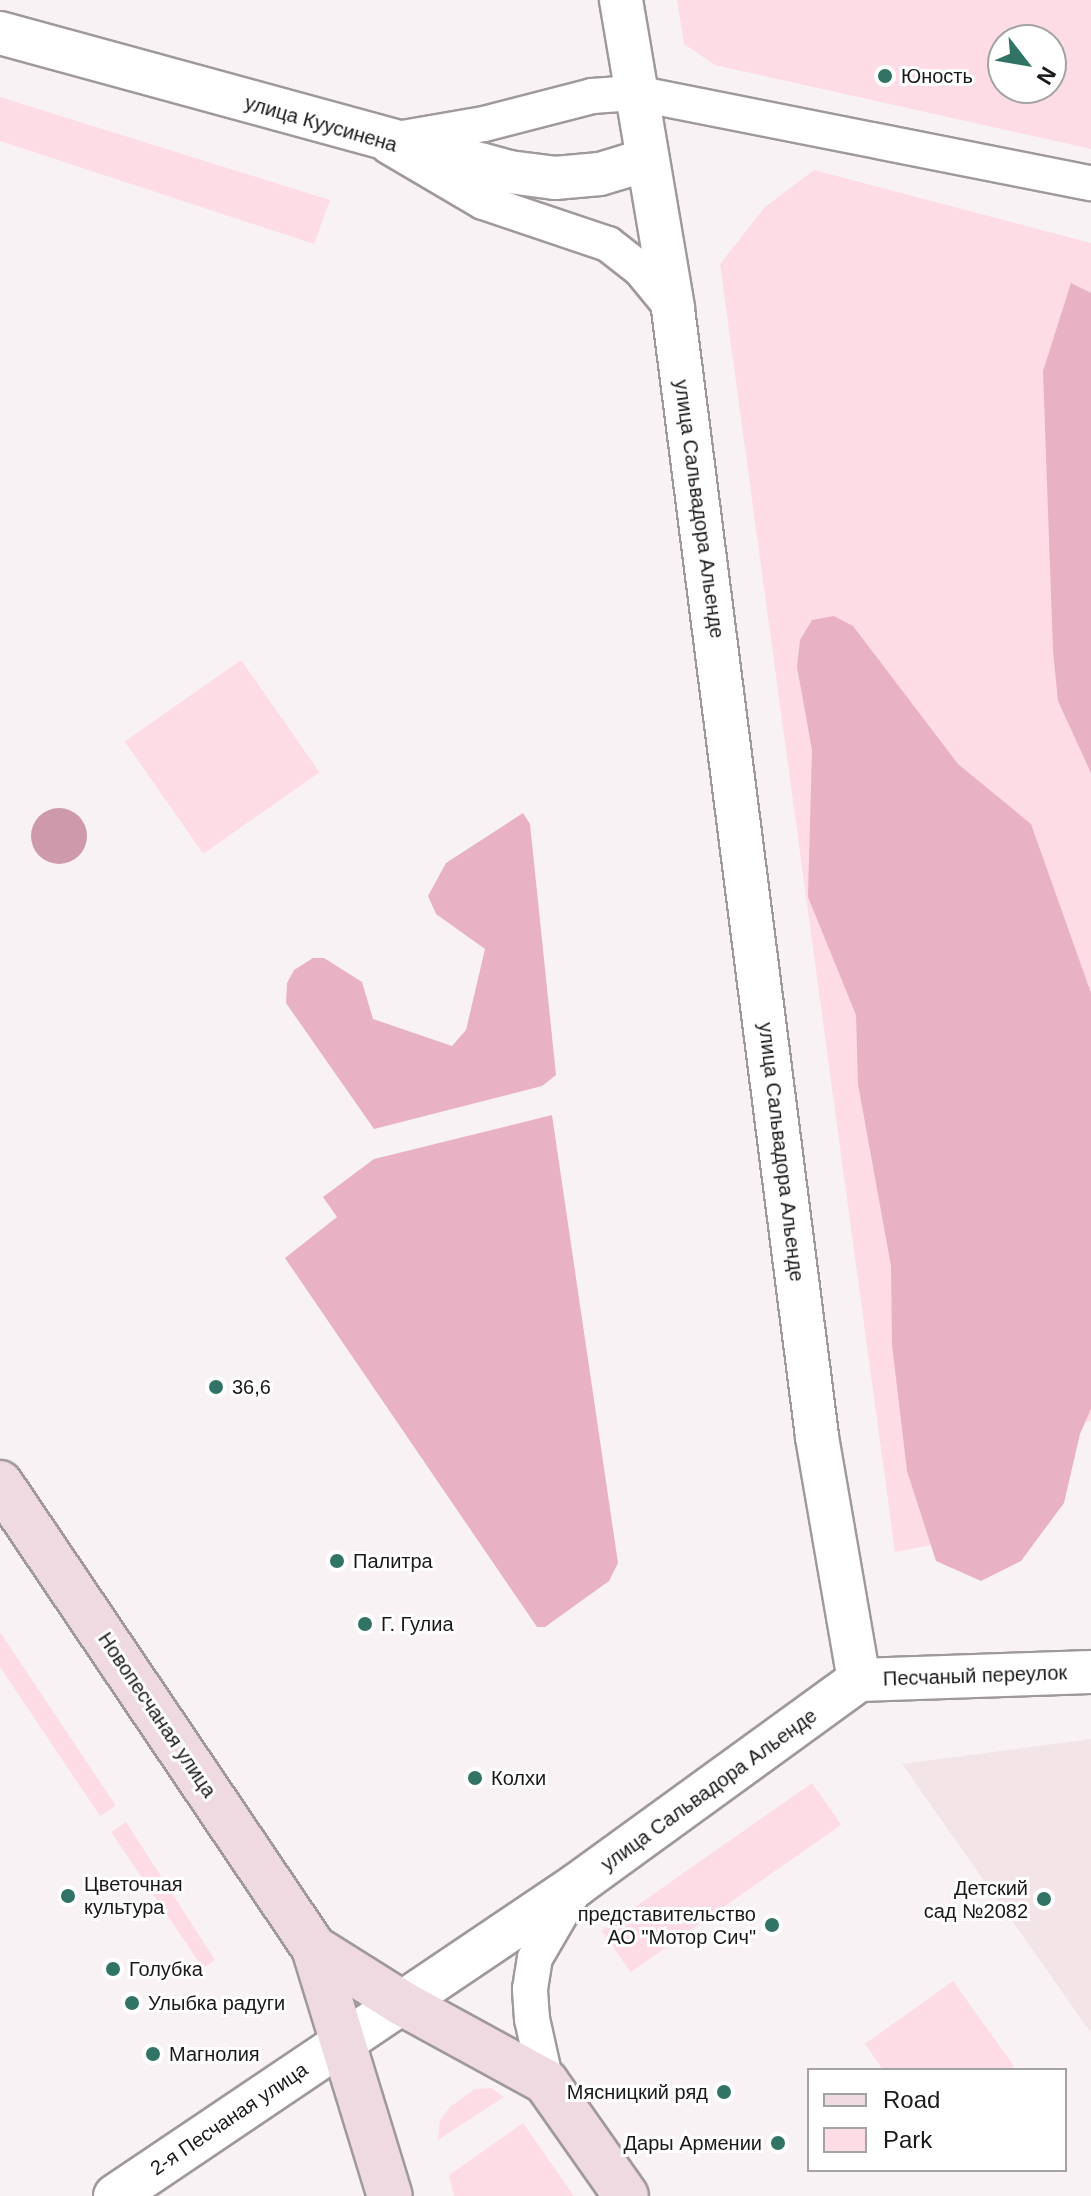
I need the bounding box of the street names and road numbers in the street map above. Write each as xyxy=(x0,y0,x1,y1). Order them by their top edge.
street label: улица Куусинена xyxy=(242,91,400,157)
street label: улица Сальвадора Альенде xyxy=(669,378,729,640)
street label: улица Сальвадора Альенде xyxy=(753,1021,809,1283)
street label: Новопесчаная улица xyxy=(93,1628,221,1802)
street label: Песчаный переулок xyxy=(883,1661,1067,1691)
street label: улица Сальвадора Альенде xyxy=(596,1704,822,1876)
street label: 2-я Песчаная улица xyxy=(146,2057,312,2181)

